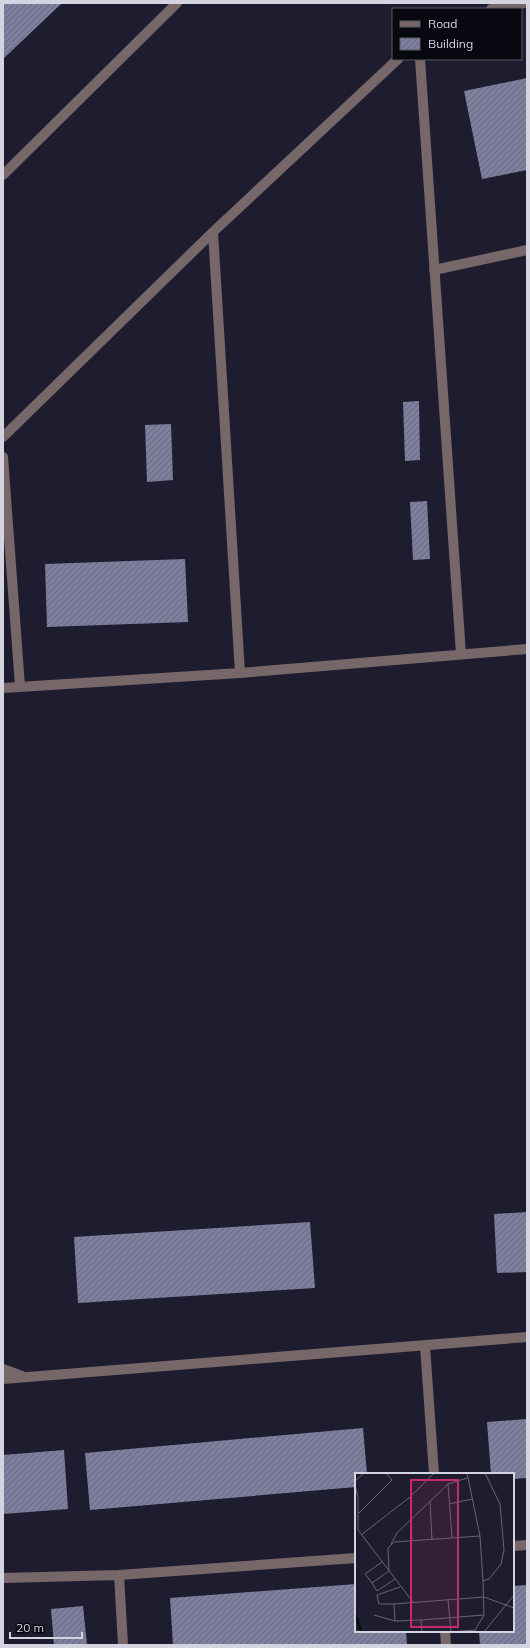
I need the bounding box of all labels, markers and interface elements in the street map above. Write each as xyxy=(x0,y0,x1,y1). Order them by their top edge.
legend xyxy=(392,8,522,60)
text: Road xyxy=(428,16,457,31)
text: Building xyxy=(428,36,473,51)
inset map xyxy=(355,1473,514,1632)
scale bar xyxy=(10,1614,82,1640)
text: 20 m xyxy=(16,1620,44,1635)

